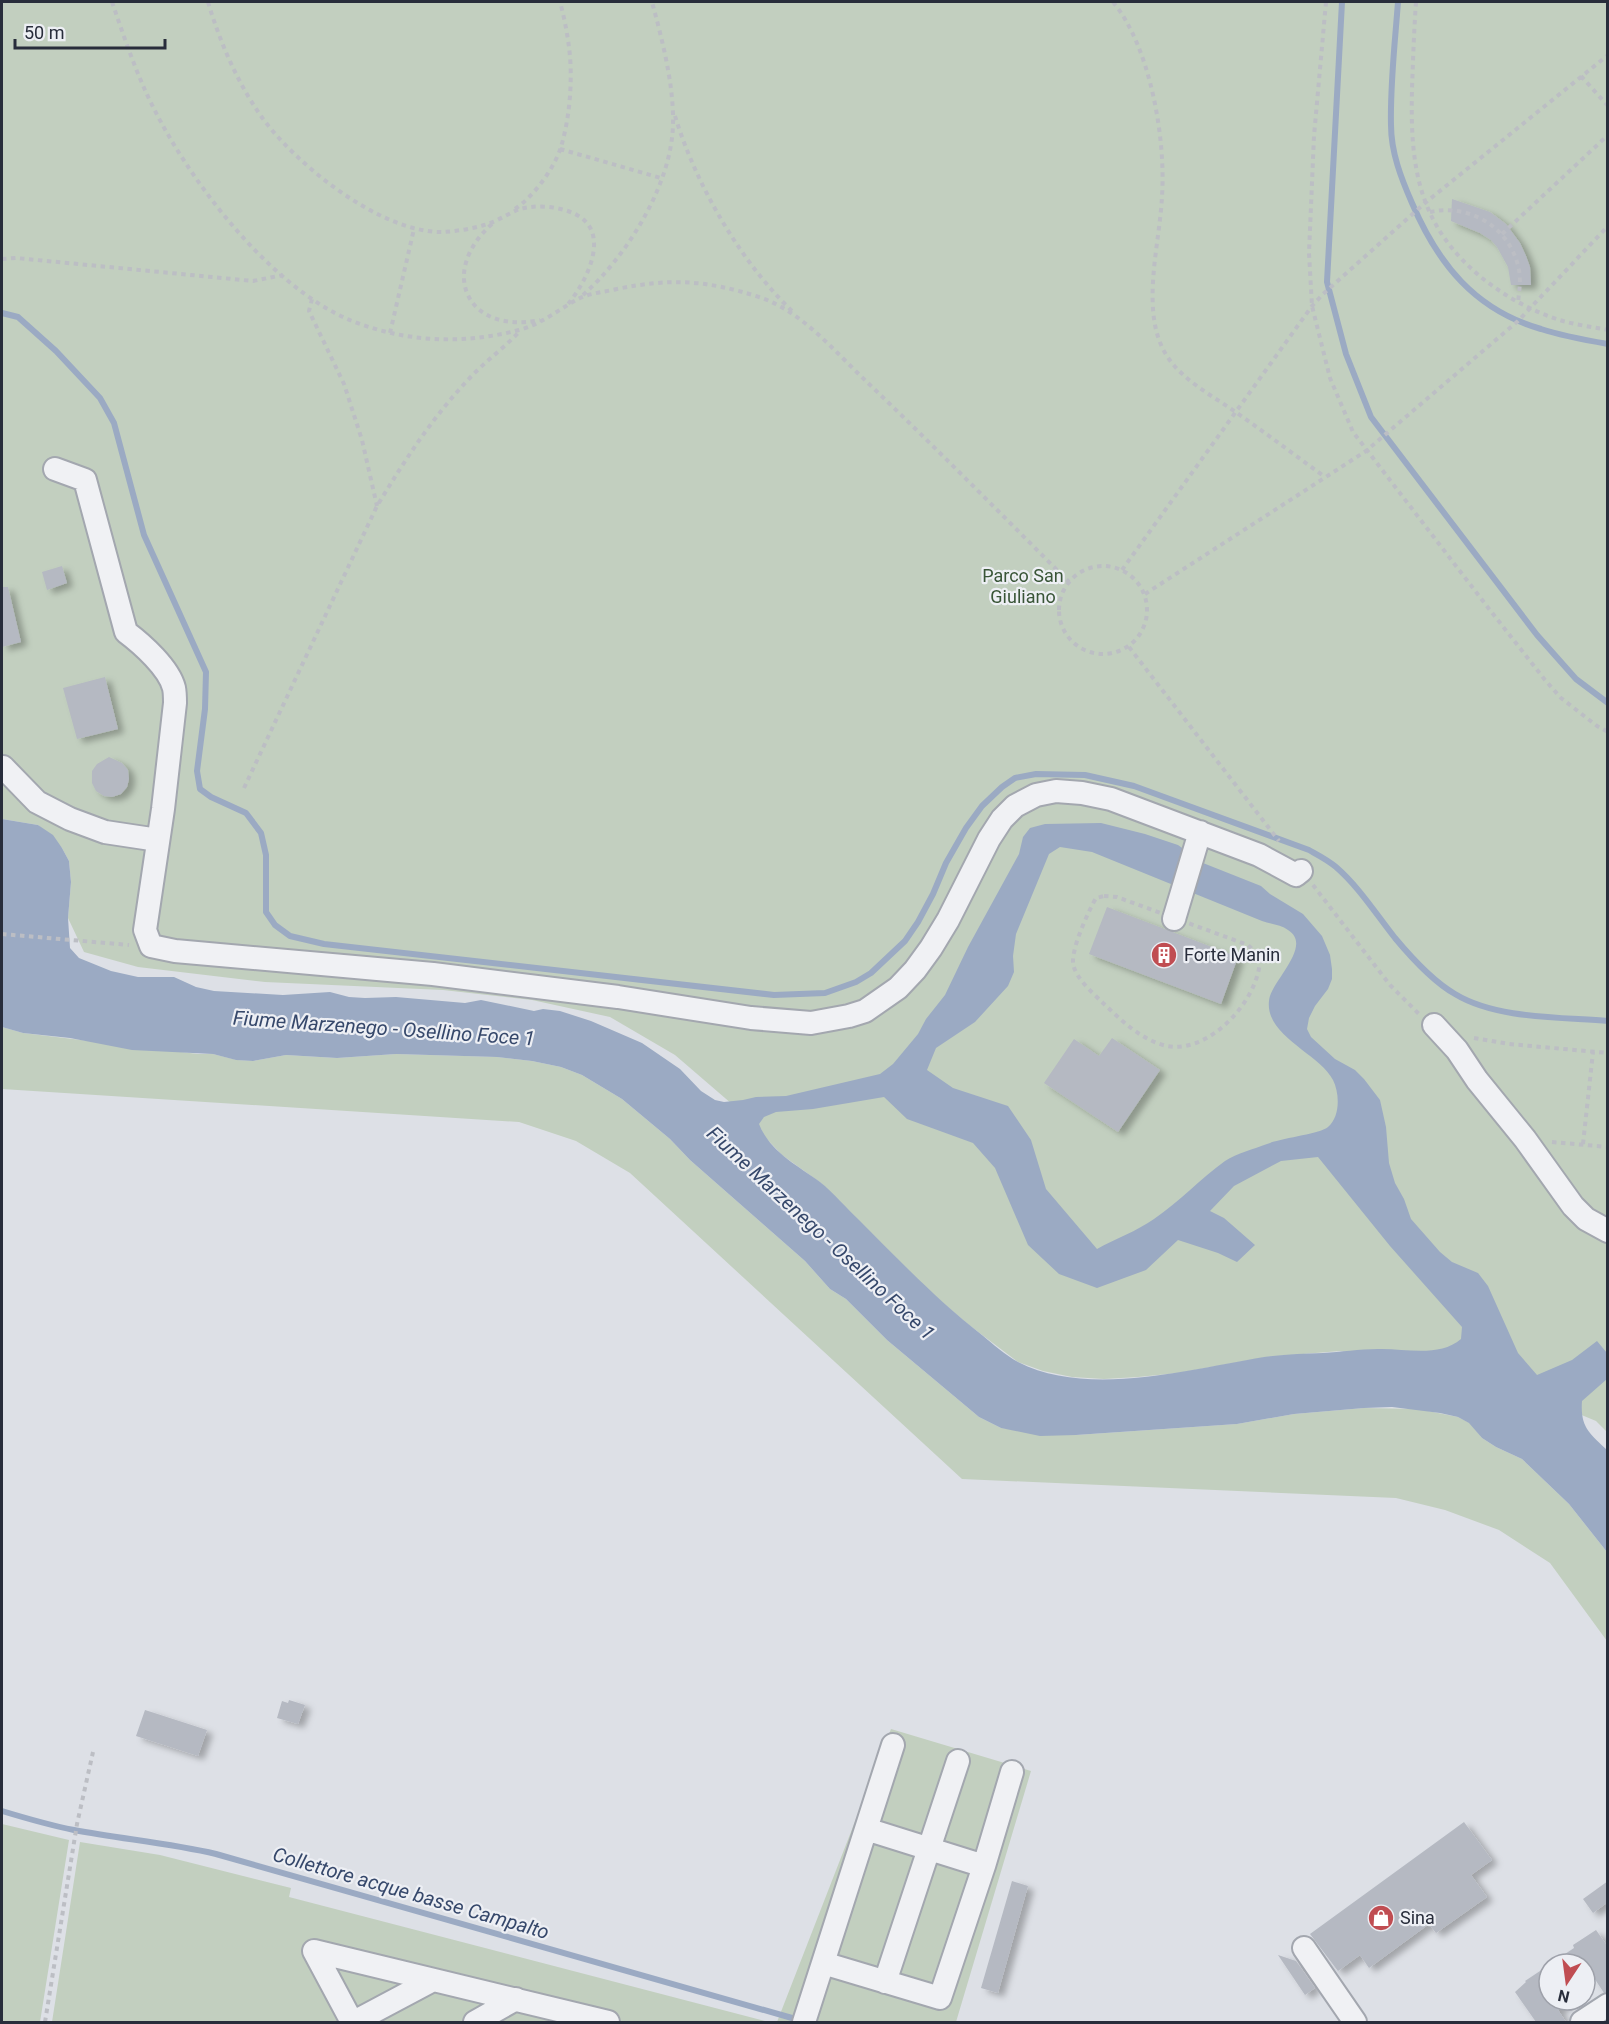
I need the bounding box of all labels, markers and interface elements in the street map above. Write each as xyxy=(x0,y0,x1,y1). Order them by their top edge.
scale bar xyxy=(15,12,165,50)
text: 50 m xyxy=(24,22,64,43)
park label: Parco San Giuliano xyxy=(982,565,1064,607)
building icon: Forte Manin xyxy=(1149,940,1179,970)
place label: Forte Manin xyxy=(1184,944,1280,965)
water label: Fiume Marzenego - Osellino Foce 1 xyxy=(232,1005,536,1051)
water label: Fiume Marzenego - Osellino Foce 1 xyxy=(702,1121,940,1345)
water label: Collettore acque basse Campalto xyxy=(270,1842,552,1944)
shop icon: Sina xyxy=(1366,1903,1396,1933)
place label: Sina xyxy=(1400,1907,1435,1928)
north arrow xyxy=(1537,1952,1597,2012)
text: N xyxy=(1556,1986,1571,2007)

